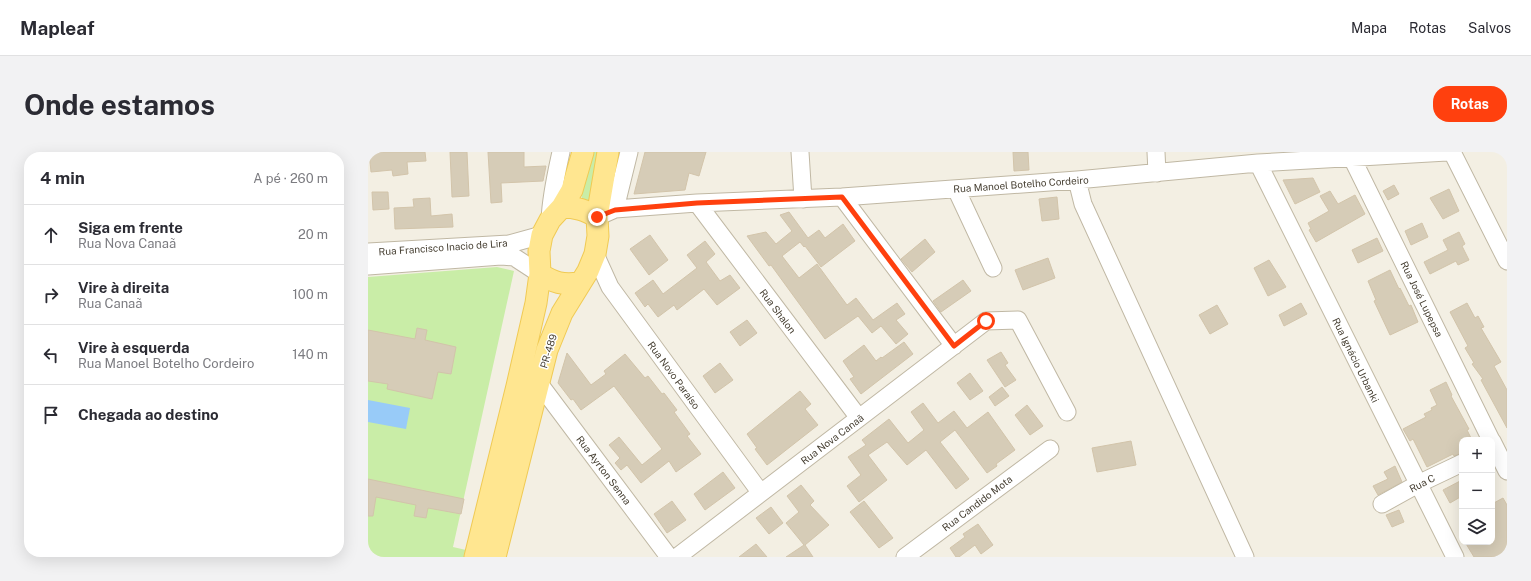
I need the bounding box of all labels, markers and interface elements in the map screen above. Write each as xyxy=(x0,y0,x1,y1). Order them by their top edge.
text: Mapleaf xyxy=(20,17,94,39)
text: Mapa xyxy=(1351,20,1387,36)
text: Rotas xyxy=(1409,20,1446,36)
text: Salvos xyxy=(1468,20,1511,36)
button: Rotas xyxy=(1433,86,1507,122)
text: Onde estamos xyxy=(24,88,215,121)
text: 4 min xyxy=(40,168,85,188)
text: A pé · 260 m xyxy=(253,171,328,186)
street label: Rua Manoel Botelho Cordeiro xyxy=(953,173,1089,195)
route end xyxy=(588,208,606,226)
text: Siga em frente xyxy=(78,219,183,236)
icon: ahead xyxy=(40,224,62,246)
text: 20 m xyxy=(298,227,328,242)
text: Rua Nova Canaã xyxy=(78,236,176,251)
street label: Rua Francisco Inacio de Lira xyxy=(378,237,508,257)
street label: Rua José Lupepsa xyxy=(1398,259,1446,339)
text: Vire à direita xyxy=(78,279,169,296)
icon: right xyxy=(40,284,62,306)
street label: Rua Shalon xyxy=(757,286,799,336)
text: 100 m xyxy=(292,287,328,302)
text: Rua Canaã xyxy=(78,296,142,311)
route start xyxy=(977,312,995,330)
street label: Rua Ignácio Urbanki xyxy=(1330,316,1382,404)
street label: PR-489 xyxy=(537,332,559,370)
text: Vire à esquerda xyxy=(78,339,190,356)
street label: Rua Novo Paraíso xyxy=(645,339,703,411)
icon: left xyxy=(40,344,62,366)
text: 140 m xyxy=(292,347,328,362)
text: Rua Manoel Botelho Cordeiro xyxy=(78,356,254,371)
icon: arrive xyxy=(40,404,62,426)
text: Chegada ao destino xyxy=(78,406,219,423)
street label: Rua Nova Canaã xyxy=(798,411,866,467)
street label: Rua Ayrton Senna xyxy=(574,433,634,507)
map controls xyxy=(1459,437,1495,545)
button: + xyxy=(1459,437,1495,473)
street label: Rua C xyxy=(1407,471,1437,495)
street label: Rua Candido Mota xyxy=(940,473,1014,533)
button: − xyxy=(1459,473,1495,509)
button: layers xyxy=(1459,509,1495,545)

